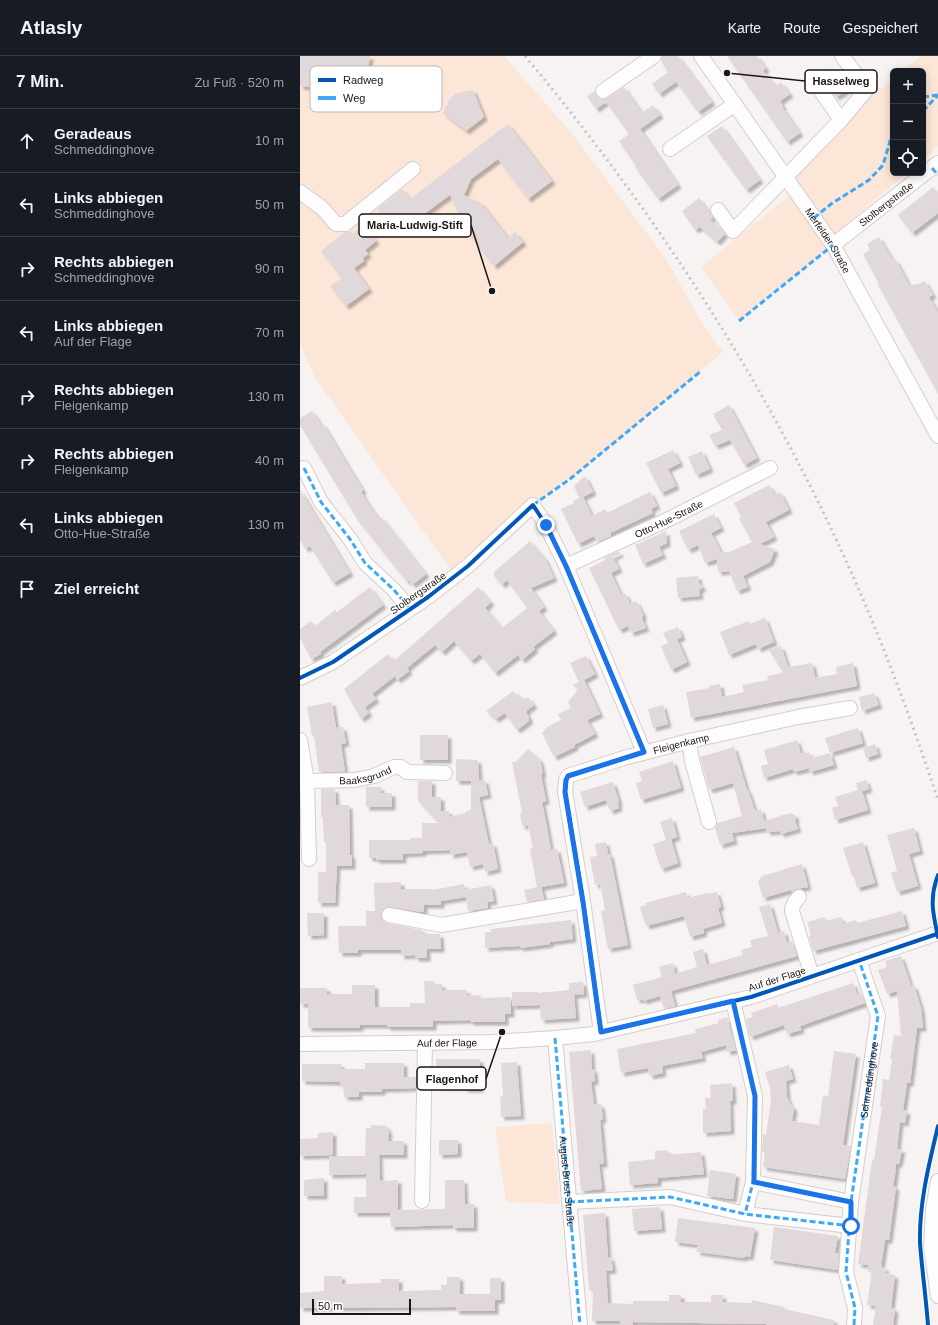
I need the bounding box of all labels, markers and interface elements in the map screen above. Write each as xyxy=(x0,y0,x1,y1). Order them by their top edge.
text: Atlasly xyxy=(20,17,82,38)
text: Karte xyxy=(728,20,761,36)
text: Route xyxy=(783,20,821,36)
text: Gespeichert xyxy=(843,20,918,36)
legend xyxy=(310,66,442,112)
map controls xyxy=(890,68,926,176)
button: + xyxy=(890,68,926,104)
callout: Hasselweg xyxy=(805,70,877,93)
text: 7 Min. xyxy=(16,72,64,91)
text: Radweg xyxy=(343,74,383,86)
text: Zu Fuß · 520 m xyxy=(194,75,284,90)
text: Hasselweg xyxy=(813,75,869,87)
text: Weg xyxy=(343,92,365,104)
button: − xyxy=(890,104,926,140)
text: Geradeaus xyxy=(54,125,132,142)
icon: ahead xyxy=(16,130,38,152)
text: 10 m xyxy=(255,133,284,148)
button: locate xyxy=(890,140,926,176)
text: Schmeddinghove xyxy=(54,142,154,157)
street label: Stolbergstraße xyxy=(857,179,915,228)
text: Links abbiegen xyxy=(54,189,163,206)
icon: left xyxy=(16,194,38,216)
text: 50 m xyxy=(255,197,284,212)
text: Schmeddinghove xyxy=(54,206,154,221)
street label: Merfelder Straße xyxy=(803,206,853,275)
callout: Maria-Ludwig-Stift xyxy=(359,214,471,237)
text: Maria-Ludwig-Stift xyxy=(367,219,463,231)
text: Rechts abbiegen xyxy=(54,253,174,270)
icon: right xyxy=(16,258,38,280)
text: 90 m xyxy=(255,261,284,276)
text: Schmeddinghove xyxy=(54,270,154,285)
text: Links abbiegen xyxy=(54,317,163,334)
icon: left xyxy=(16,322,38,344)
text: 70 m xyxy=(255,325,284,340)
text: Auf der Flage xyxy=(54,334,132,349)
text: Rechts abbiegen xyxy=(54,381,174,398)
icon: right xyxy=(16,386,38,408)
text: 130 m xyxy=(248,389,284,404)
text: Fleigenkamp xyxy=(54,398,128,413)
text: Rechts abbiegen xyxy=(54,445,174,462)
icon: right xyxy=(16,450,38,472)
text: 40 m xyxy=(255,453,284,468)
text: Fleigenkamp xyxy=(54,462,128,477)
street label: Otto-Hue-Straße xyxy=(633,497,705,540)
text: Links abbiegen xyxy=(54,509,163,526)
icon: left xyxy=(16,514,38,536)
route end xyxy=(537,516,555,534)
text: 130 m xyxy=(248,517,284,532)
text: Otto-Hue-Straße xyxy=(54,526,150,541)
street label: Stolbergstraße xyxy=(388,569,448,616)
icon: arrive xyxy=(16,578,38,600)
text: Ziel erreicht xyxy=(54,580,139,597)
street label: Fleigenkamp xyxy=(652,731,711,756)
street label: Baaksgrund xyxy=(339,763,393,786)
street label: Auf der Flage xyxy=(747,964,808,994)
street label: Auf der Flage xyxy=(417,1037,478,1048)
street label: Schmeddinghove xyxy=(858,1040,880,1119)
callout: Flagenhof xyxy=(417,1067,486,1090)
text: Flagenhof xyxy=(426,1073,479,1085)
street label: August-Brust-Straße xyxy=(558,1136,577,1228)
route start xyxy=(842,1217,860,1235)
scale bar xyxy=(312,1297,411,1316)
text: 50 m xyxy=(318,1300,342,1312)

